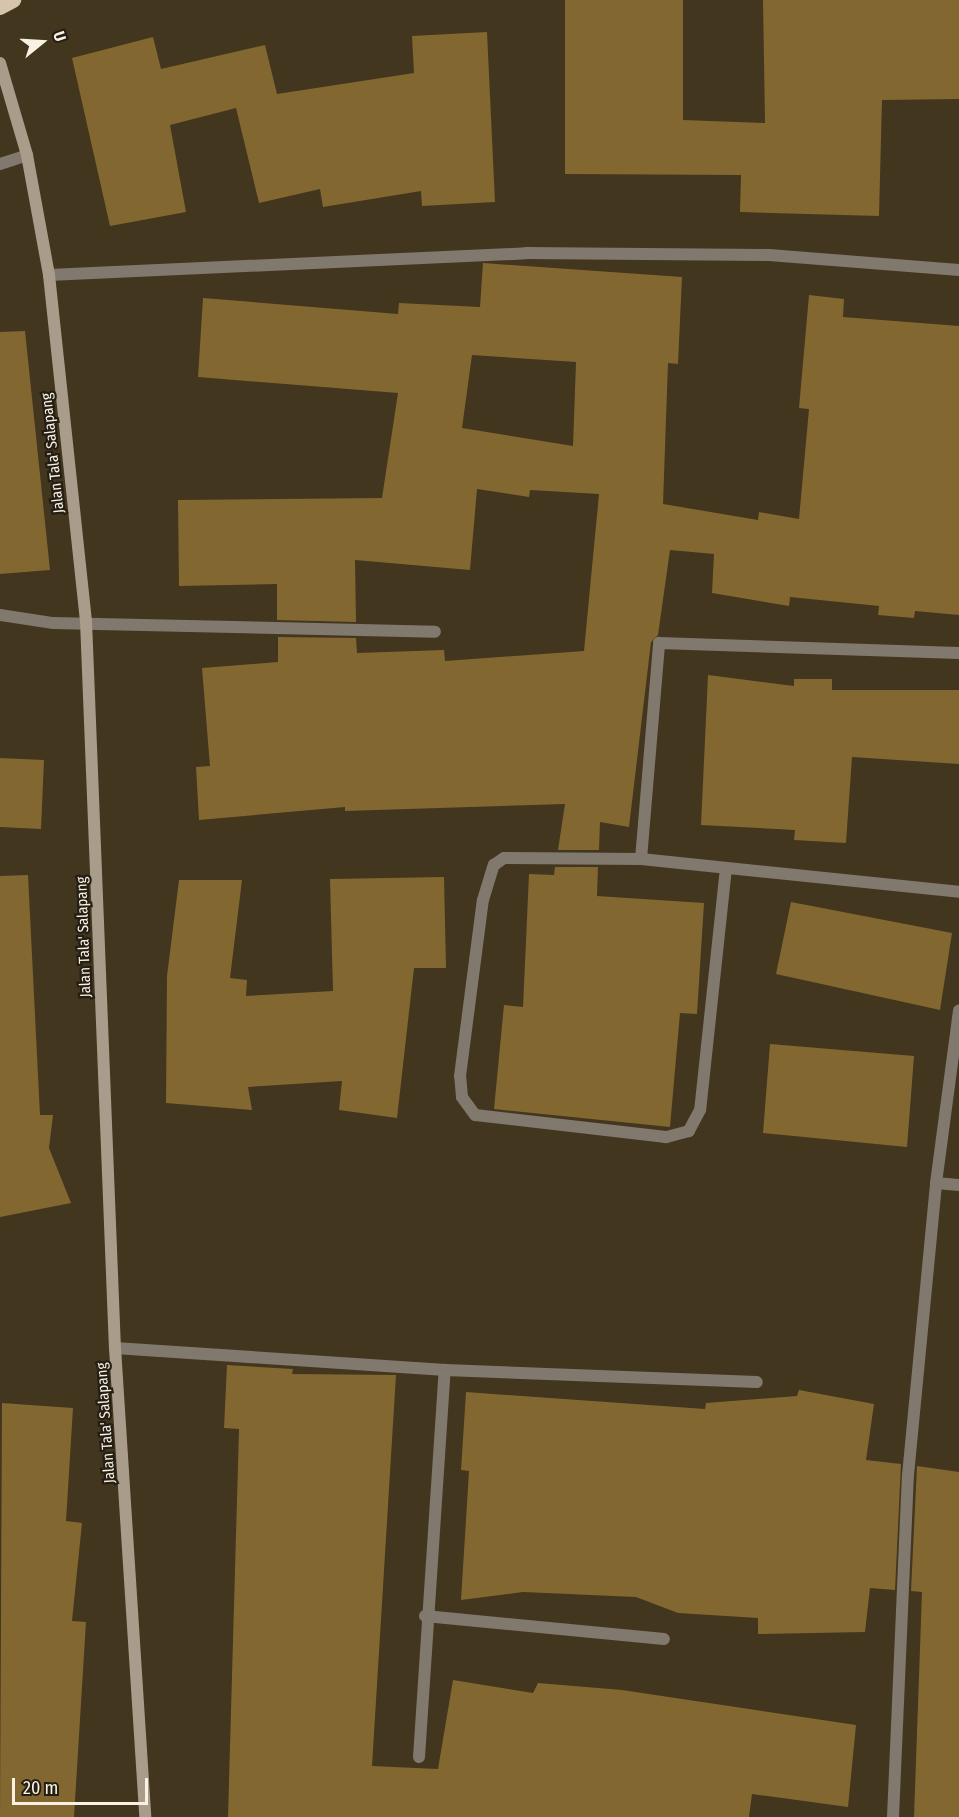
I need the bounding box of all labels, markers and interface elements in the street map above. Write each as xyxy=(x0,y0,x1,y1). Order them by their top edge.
north arrow xyxy=(12,12,72,72)
text: U xyxy=(49,29,70,44)
street label: Jalan Tala' Salapang xyxy=(38,392,68,514)
street label: Jalan Tala' Salapang xyxy=(73,876,95,998)
street label: Jalan Tala' Salapang xyxy=(93,1362,119,1484)
scale bar xyxy=(15,1766,152,1804)
text: 20 m xyxy=(23,1777,58,1799)

